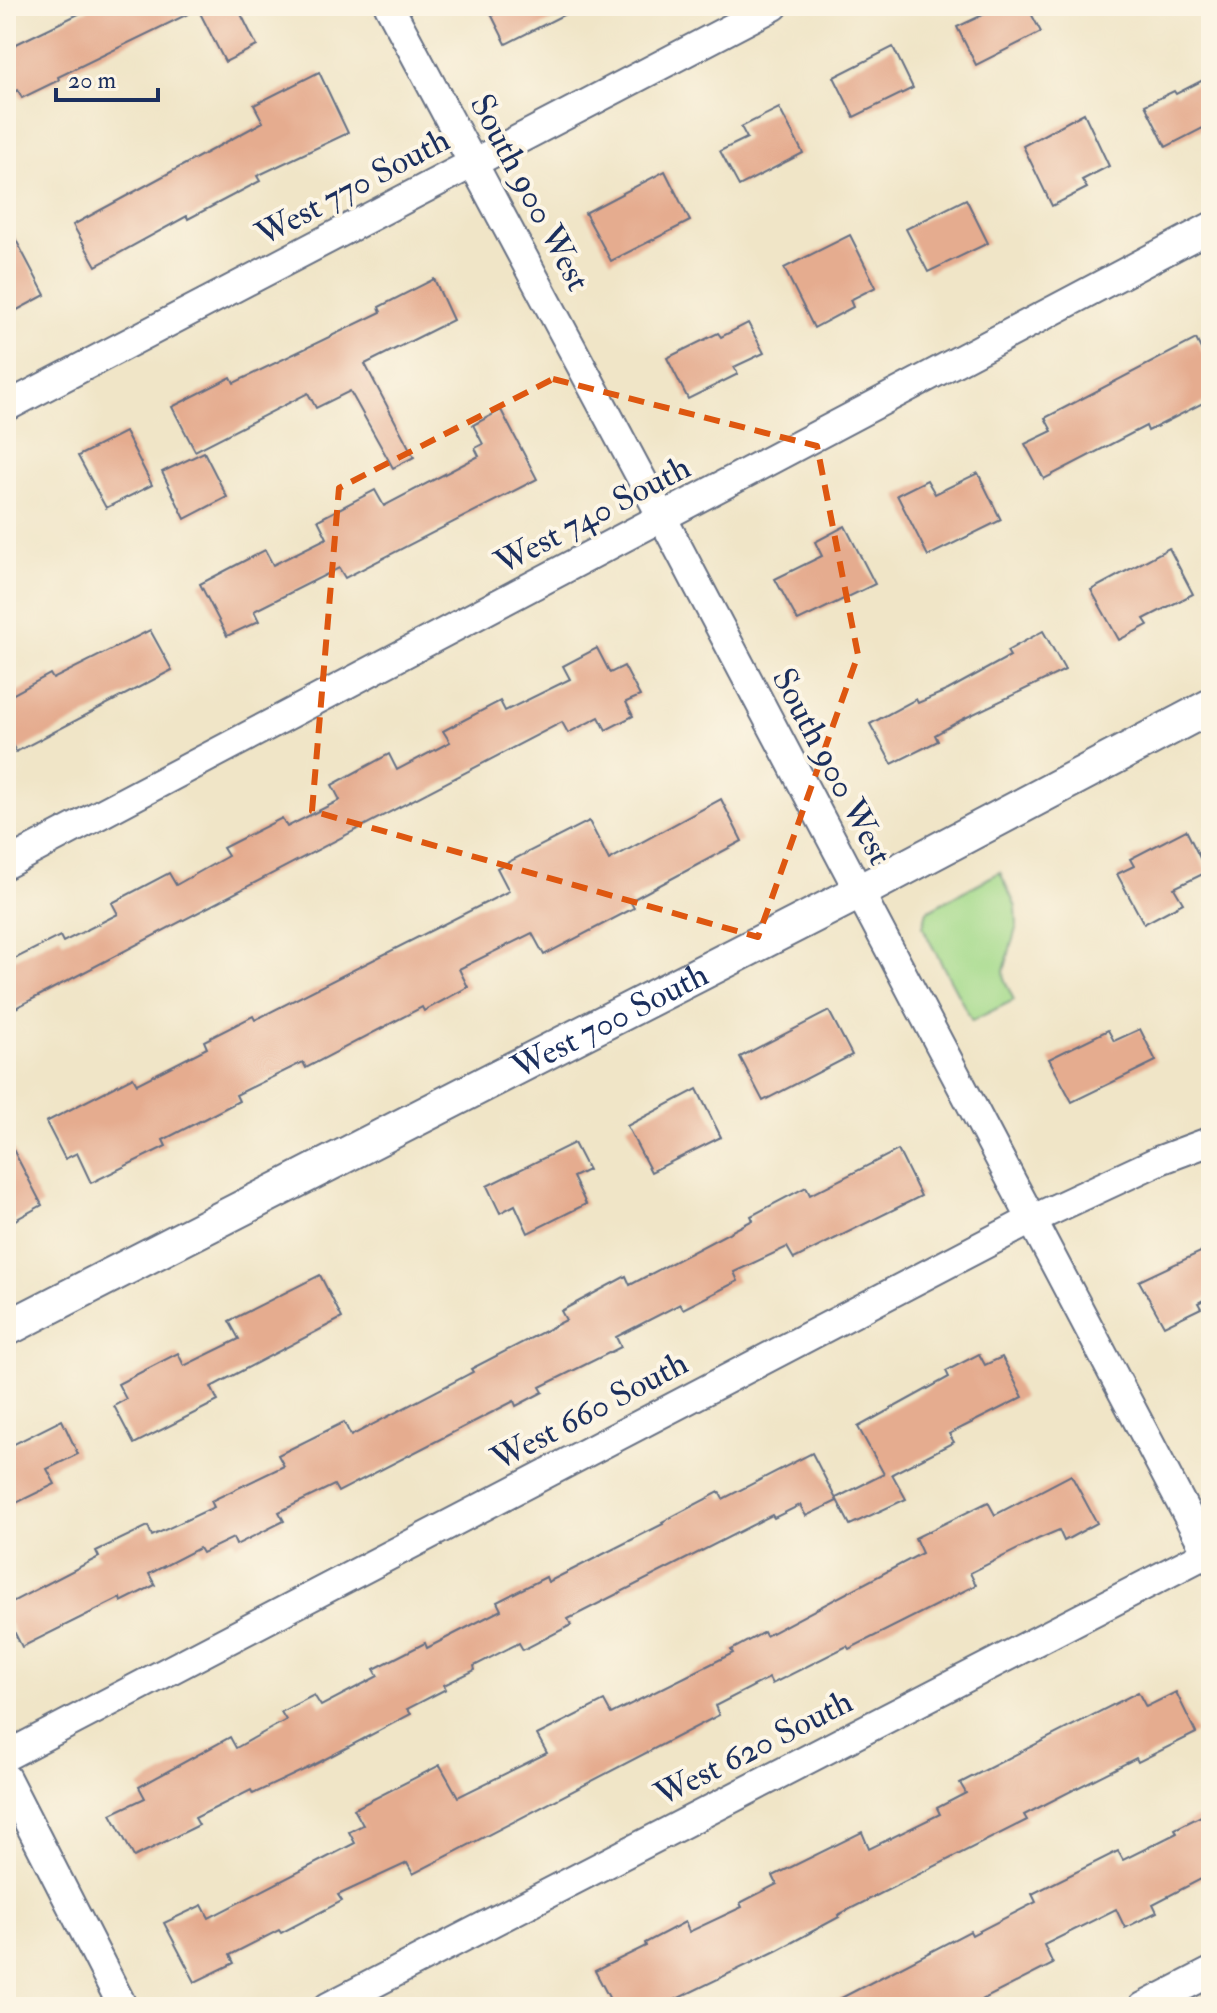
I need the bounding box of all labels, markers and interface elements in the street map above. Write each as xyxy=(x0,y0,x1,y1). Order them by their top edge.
scale bar xyxy=(56,52,158,102)
text: 20 m xyxy=(68,65,117,96)
street label: South 900 West xyxy=(460,87,600,298)
street label: West 770 South xyxy=(248,118,457,257)
street label: West 740 South xyxy=(487,446,698,585)
street label: South 900 West xyxy=(762,661,902,872)
street label: West 700 South xyxy=(504,953,716,1090)
street label: West 660 South xyxy=(483,1342,695,1481)
street label: West 620 South xyxy=(647,1680,860,1817)

